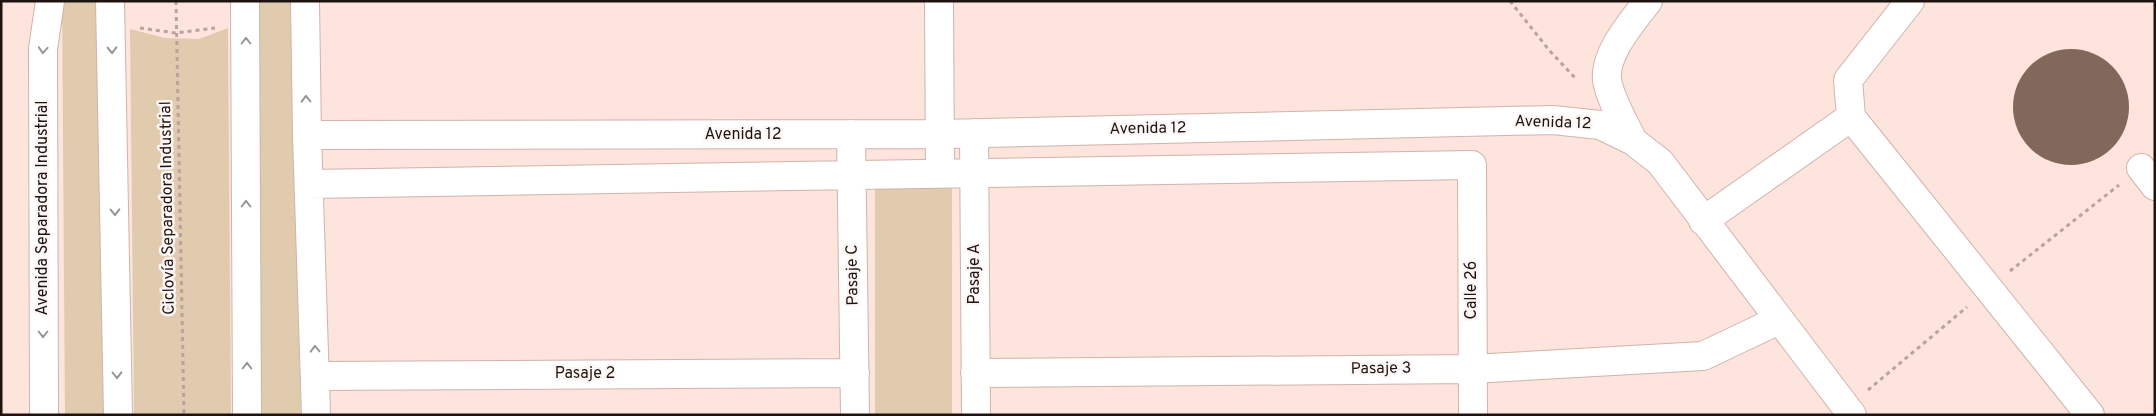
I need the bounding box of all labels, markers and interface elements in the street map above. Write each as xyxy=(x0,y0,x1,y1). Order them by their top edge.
one-way arrow xyxy=(241,37,251,44)
one-way arrow xyxy=(38,46,49,54)
one-way arrow xyxy=(107,46,117,54)
one-way arrow xyxy=(301,94,312,102)
street label: Avenida Separadora Industrial xyxy=(33,101,53,315)
street label: Ciclovía Separadora Industrial xyxy=(156,101,180,315)
street label: Avenida 12 xyxy=(1514,112,1592,134)
street label: Avenida 12 xyxy=(1109,118,1187,140)
street label: Avenida 12 xyxy=(705,125,781,145)
one-way arrow xyxy=(241,199,251,207)
one-way arrow xyxy=(109,209,120,217)
street label: Pasaje A xyxy=(965,243,985,305)
street label: Pasaje C xyxy=(842,244,864,306)
street label: Calle 26 xyxy=(1462,261,1482,319)
one-way arrow xyxy=(38,331,48,339)
one-way arrow xyxy=(309,344,320,352)
street label: Pasaje 3 xyxy=(1351,358,1411,380)
one-way arrow xyxy=(242,362,252,370)
street label: Pasaje 2 xyxy=(555,364,615,384)
one-way arrow xyxy=(112,372,122,379)

